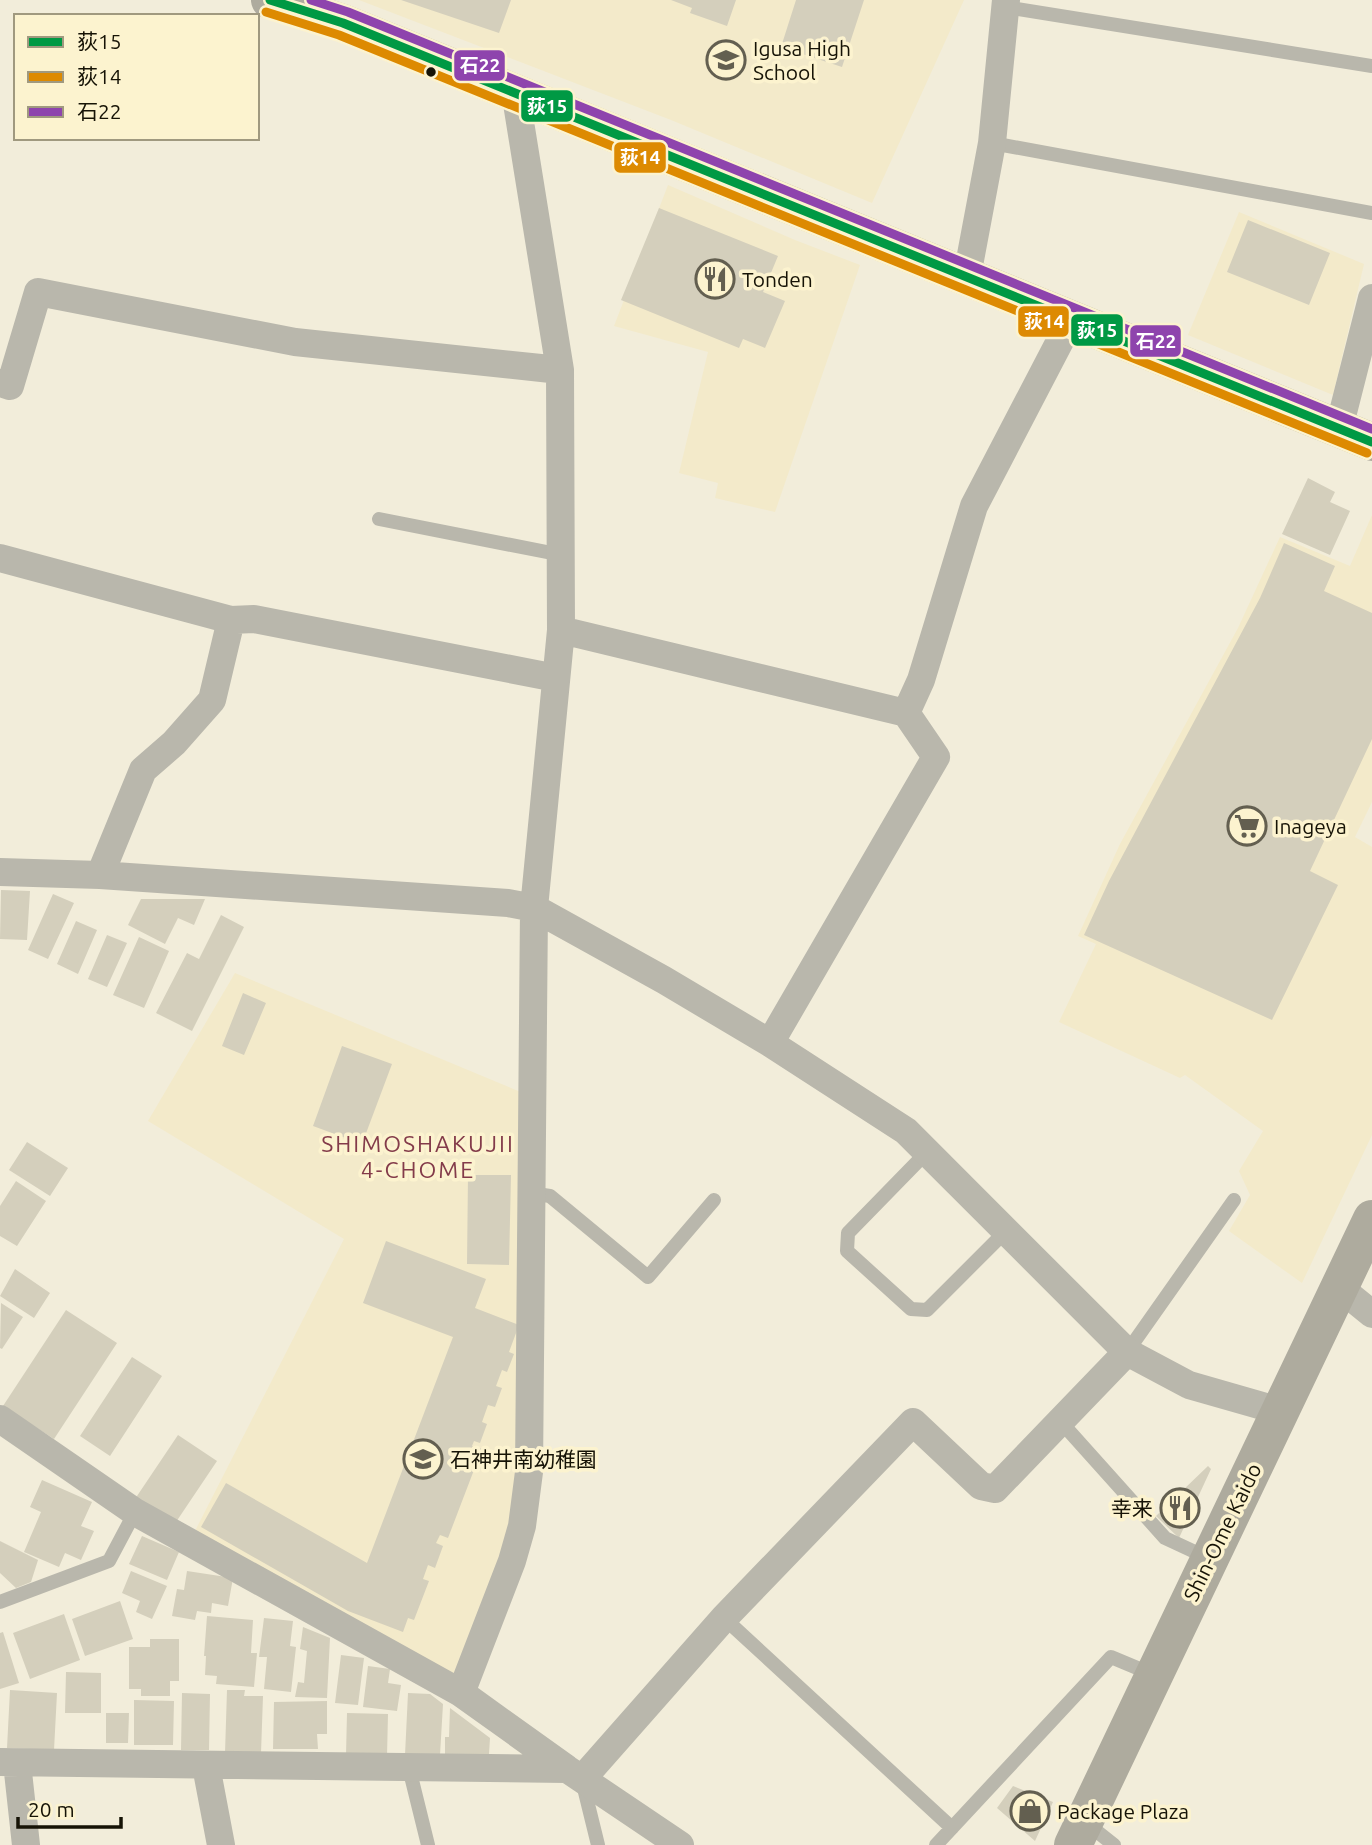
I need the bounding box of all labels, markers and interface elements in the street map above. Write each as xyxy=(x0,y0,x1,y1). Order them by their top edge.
legend xyxy=(14,14,259,140)
text: 荻15 xyxy=(77,29,122,53)
place label: Igusa High School xyxy=(753,36,851,84)
school or university icon: Igusa High School xyxy=(705,39,747,81)
line badge: 石22 xyxy=(453,49,506,82)
text: 石22 xyxy=(460,54,500,76)
text: 荻14 xyxy=(77,64,122,88)
unlabelled marker xyxy=(424,65,438,79)
line badge: 荻15 xyxy=(520,89,574,123)
text: 荻15 xyxy=(527,95,567,117)
text: 石22 xyxy=(77,99,122,123)
line badge: 荻14 xyxy=(613,141,667,174)
text: 荻14 xyxy=(620,146,660,168)
restaurant icon: Tonden xyxy=(694,258,736,300)
place label: Tonden xyxy=(742,267,813,291)
line badge: 荻14 xyxy=(1017,305,1070,338)
text: 荻14 xyxy=(1024,310,1064,332)
line badge: 荻15 xyxy=(1070,313,1124,347)
text: 荻15 xyxy=(1077,319,1117,341)
line badge: 石22 xyxy=(1129,324,1182,358)
text: 石22 xyxy=(1136,330,1176,352)
supermarket icon: Inageya xyxy=(1226,805,1268,847)
place label: Inageya xyxy=(1274,814,1347,838)
district label: SHIMOSHAKUJII 4-CHOME xyxy=(321,1131,515,1182)
school or university icon: 石神井南幼稚園 xyxy=(402,1438,444,1480)
place label: 石神井南幼稚園 xyxy=(450,1447,597,1471)
street label: Shin-Ome Kaido xyxy=(1178,1459,1266,1605)
restaurant icon: 幸来 xyxy=(1159,1487,1201,1529)
place label: 幸来 xyxy=(1111,1496,1153,1520)
scale bar xyxy=(18,1786,121,1830)
shop icon: Package Plaza xyxy=(1009,1790,1051,1832)
text: 20 m xyxy=(28,1797,75,1821)
place label: Package Plaza xyxy=(1057,1799,1189,1823)

